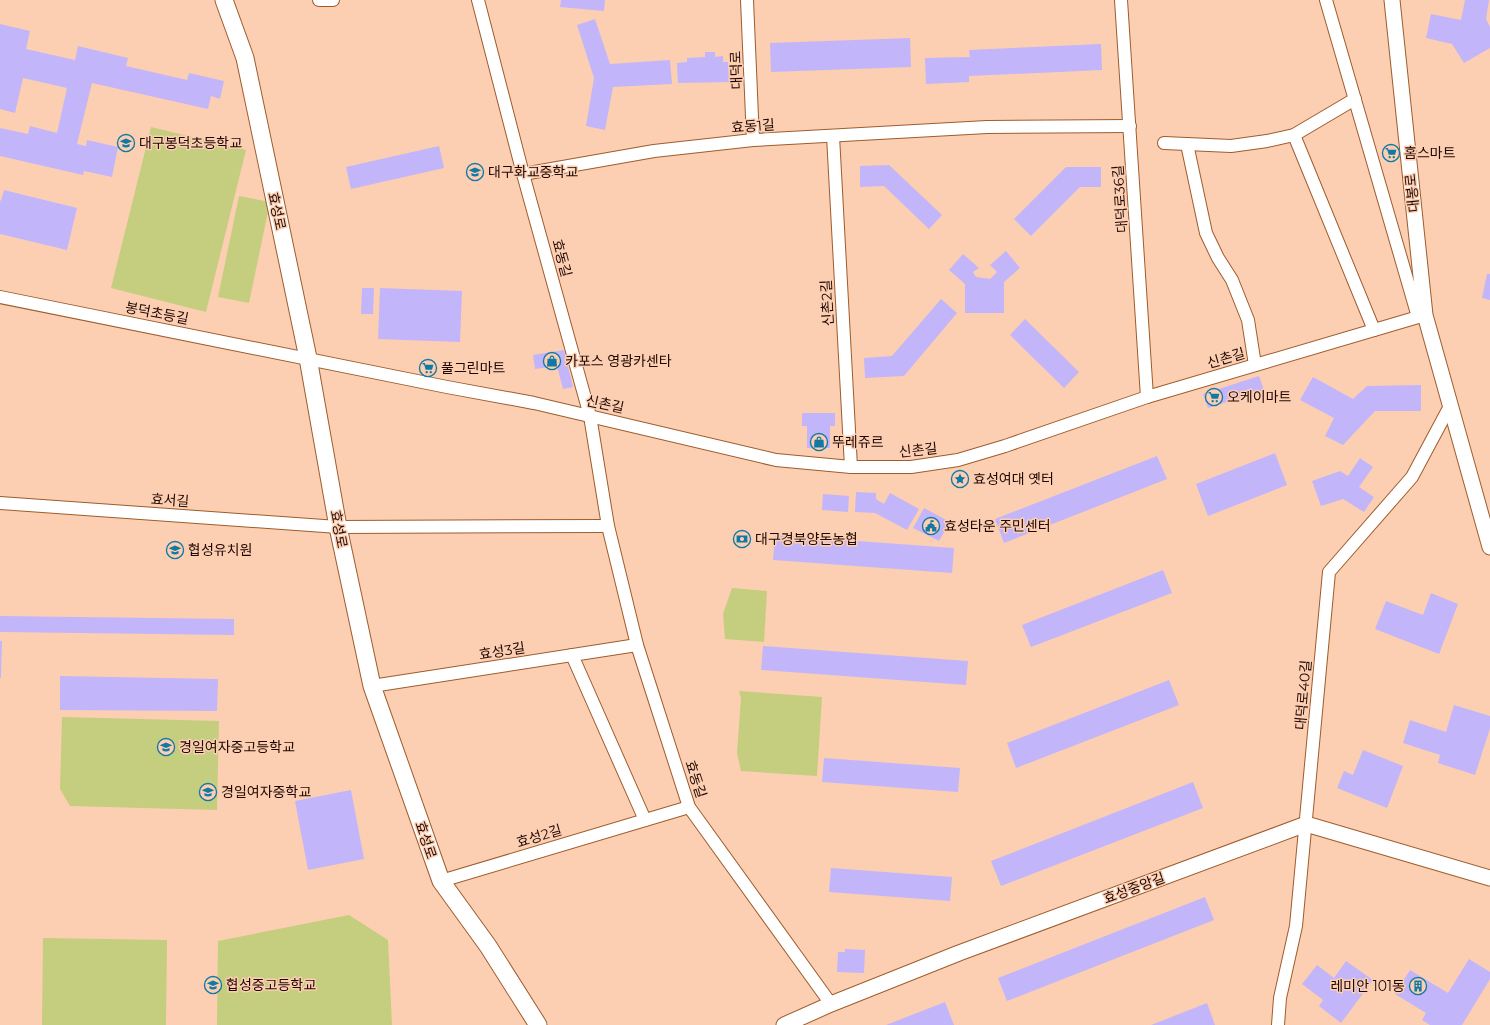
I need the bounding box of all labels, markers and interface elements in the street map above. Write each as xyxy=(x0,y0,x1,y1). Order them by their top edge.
street label: 대덕로 xyxy=(726,50,746,90)
street label: 효동1길 xyxy=(731,115,775,137)
school or university icon: 대구봉덕초등학교 xyxy=(116,133,136,153)
place label: 대구봉덕초등학교 xyxy=(139,134,242,152)
supermarket icon: 홈스마트 xyxy=(1381,143,1401,163)
place label: 홈스마트 xyxy=(1404,144,1456,162)
school or university icon: 대구화교중학교 xyxy=(465,162,485,182)
place label: 대구화교중학교 xyxy=(488,163,578,181)
street label: 대덕로36길 xyxy=(1109,164,1131,234)
street label: 대봉로 xyxy=(1401,173,1423,213)
street label: 효성로 xyxy=(264,190,290,232)
street label: 효동길 xyxy=(548,237,576,279)
street label: 신촌2길 xyxy=(817,279,837,327)
street label: 봉덕초등길 xyxy=(124,298,190,328)
street label: 신촌길 xyxy=(1205,344,1247,372)
shop icon: 카포스 영광카센타 xyxy=(542,351,562,371)
place label: 카포스 영광카센타 xyxy=(565,352,672,370)
supermarket icon: 풀그린마트 xyxy=(418,358,438,378)
place label: 풀그린마트 xyxy=(441,359,506,377)
supermarket icon: 오케이마트 xyxy=(1204,387,1224,407)
place label: 오케이마트 xyxy=(1227,388,1292,406)
street label: 신촌길 xyxy=(584,391,626,417)
shop icon: 뚜레쥬르 xyxy=(809,432,829,452)
place label: 뚜레쥬르 xyxy=(832,433,884,451)
street label: 신촌길 xyxy=(898,439,938,461)
place icon: 효성여대 옛터 xyxy=(950,469,970,489)
place label: 효성여대 옛터 xyxy=(973,470,1054,488)
street label: 효서길 xyxy=(150,490,190,510)
street label: 효성로 xyxy=(326,508,352,550)
public building icon: 효성타운 주민센터 xyxy=(921,516,941,536)
place label: 효성타운 주민센터 xyxy=(944,517,1051,535)
bank icon: 대구경북양돈농협 xyxy=(732,529,752,549)
place label: 대구경북양돈농협 xyxy=(755,530,858,548)
school or university icon: 협성유치원 xyxy=(165,540,185,560)
place label: 협성유치원 xyxy=(188,541,252,559)
street label: 효성3길 xyxy=(478,638,526,664)
street label: 대덕로40길 xyxy=(1291,659,1315,731)
school or university icon: 경일여자중고등학교 xyxy=(156,737,176,757)
place label: 경일여자중고등학교 xyxy=(179,738,295,756)
street label: 효동길 xyxy=(681,758,711,800)
school or university icon: 경일여자중학교 xyxy=(198,782,218,802)
place label: 경일여자중학교 xyxy=(221,783,311,801)
street label: 효성로 xyxy=(411,819,441,861)
street label: 효성2길 xyxy=(514,821,564,851)
street label: 효성중앙길 xyxy=(1101,869,1167,907)
school or university icon: 협성중고등학교 xyxy=(203,975,223,995)
place label: 협성중고등학교 xyxy=(226,976,316,994)
building icon: 레미안 101동 xyxy=(1408,976,1428,996)
place label: 레미안 101동 xyxy=(1330,977,1405,995)

